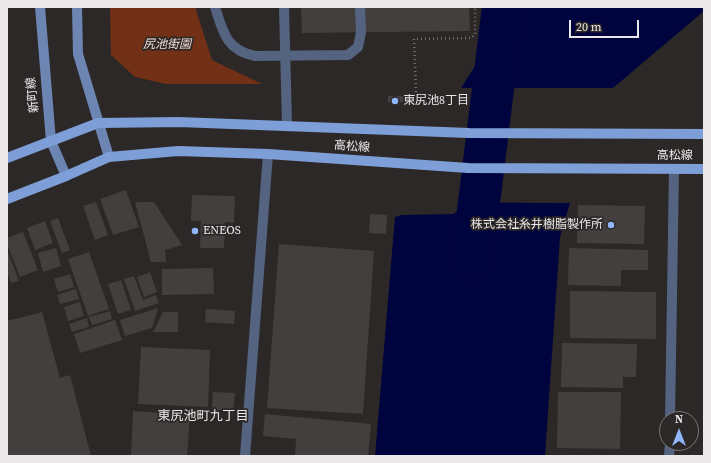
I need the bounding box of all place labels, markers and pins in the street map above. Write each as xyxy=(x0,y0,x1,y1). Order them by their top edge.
place label: 東尻池8丁目 xyxy=(403,94,469,108)
marker: 東尻池8丁目 xyxy=(390,96,400,106)
place label: 株式会社糸井樹脂製作所 xyxy=(471,218,603,232)
marker: 株式会社糸井樹脂製作所 xyxy=(606,220,616,230)
place label: ENEOS xyxy=(203,224,241,238)
marker: ENEOS xyxy=(190,226,200,236)

